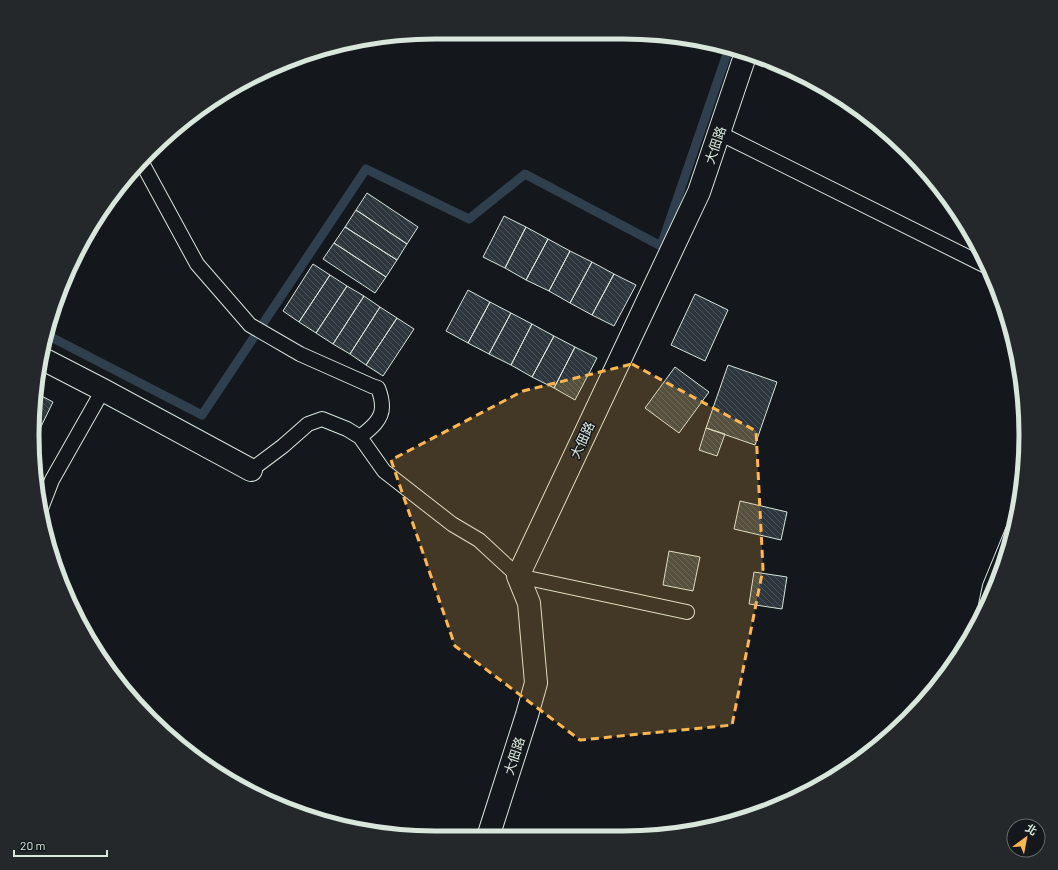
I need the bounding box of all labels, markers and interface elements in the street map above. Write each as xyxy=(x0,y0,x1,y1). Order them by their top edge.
street label: 大佃路 xyxy=(701,124,729,166)
street label: 大佃路 xyxy=(567,419,597,461)
street label: 大佃路 xyxy=(500,735,528,777)
north arrow xyxy=(1006,818,1046,858)
text: 北 xyxy=(1023,821,1040,838)
scale bar xyxy=(14,832,107,858)
text: 20 m xyxy=(20,838,46,852)

